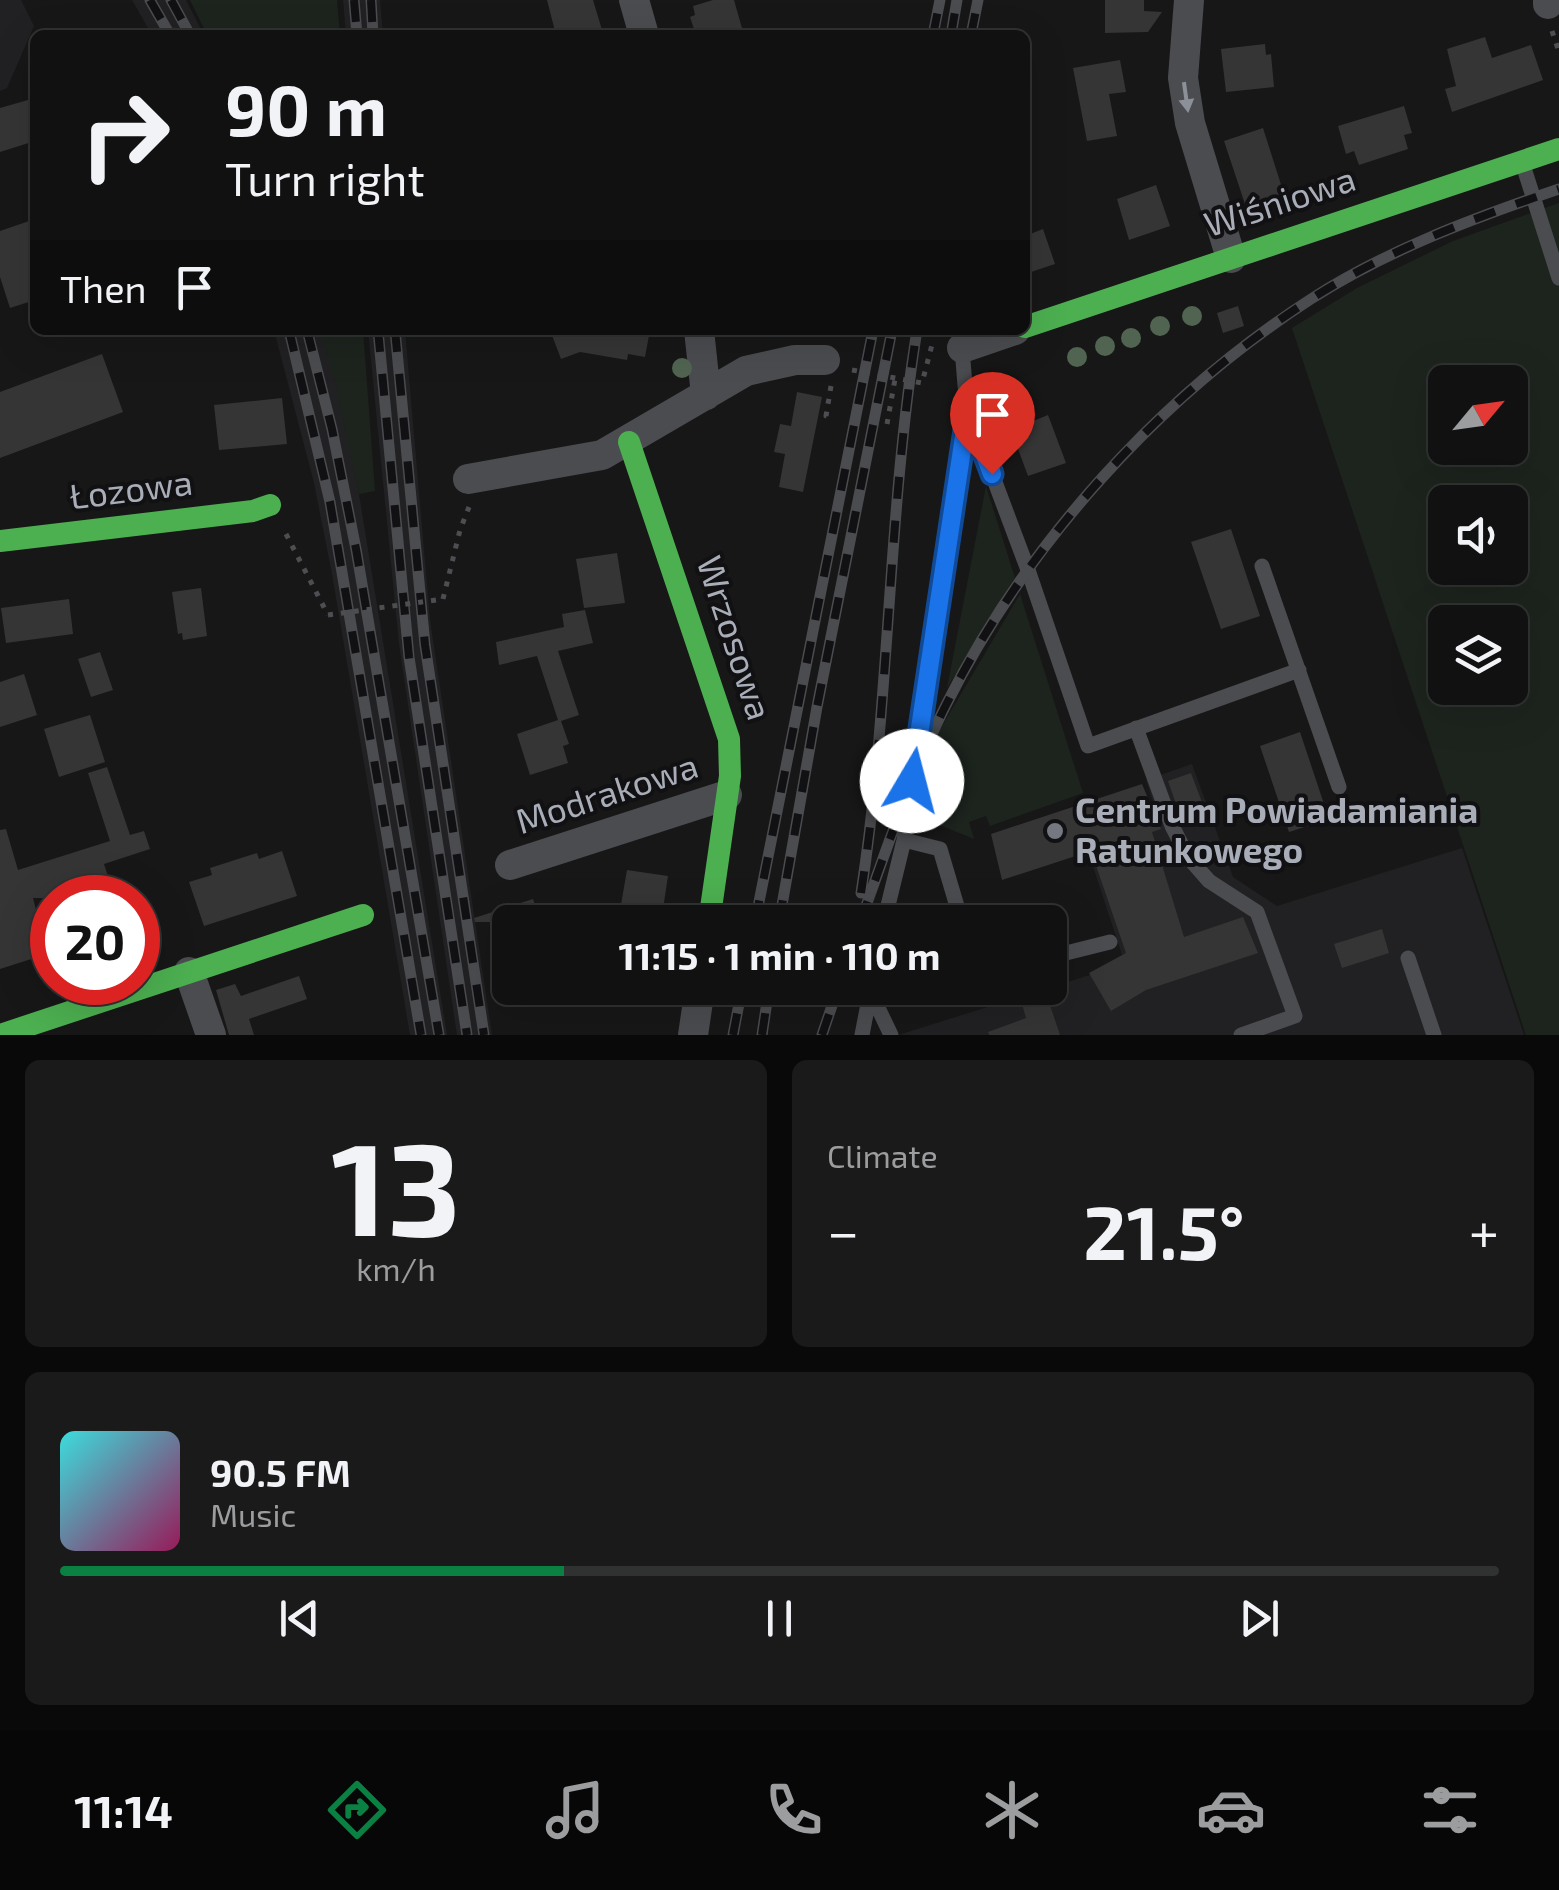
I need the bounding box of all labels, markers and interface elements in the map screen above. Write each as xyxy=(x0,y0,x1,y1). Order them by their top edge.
text: 90 m xyxy=(225,66,387,150)
icon: right xyxy=(60,70,190,200)
one-way arrow xyxy=(1178,82,1194,113)
text: Turn right xyxy=(225,151,425,205)
street label: Wiśniowa xyxy=(1199,156,1360,244)
icon: arrive xyxy=(167,260,222,315)
text: Then xyxy=(60,265,147,311)
north arrow xyxy=(1428,365,1528,465)
map controls xyxy=(1428,365,1528,705)
pin xyxy=(950,372,1035,475)
icon: arrive xyxy=(965,387,1020,442)
street label: Łozowa xyxy=(67,460,195,516)
button: sound xyxy=(1428,485,1528,585)
street label: Wrzosowa xyxy=(690,550,782,725)
button: layers xyxy=(1428,605,1528,705)
position arrow xyxy=(860,729,964,833)
street label: Modrakowa xyxy=(510,743,703,841)
place label: Centrum Powiadamiania Ratunkowego xyxy=(1075,788,1478,870)
marker: Centrum Powiadamiania Ratunkowego xyxy=(1044,820,1066,842)
speed limit sign: 20 xyxy=(30,875,160,1005)
text: 11:15 · 1 min · 110 m xyxy=(619,932,940,978)
text: 13 xyxy=(331,1106,461,1262)
text: Climate xyxy=(827,1136,938,1174)
text: 21.5° xyxy=(1083,1185,1245,1275)
text: − xyxy=(827,1197,859,1263)
text: + xyxy=(1469,1197,1499,1263)
text: km/h xyxy=(356,1249,436,1287)
text: 90.5 FM xyxy=(210,1449,351,1495)
text: Music xyxy=(210,1495,296,1533)
icon: previous xyxy=(272,1591,327,1646)
icon: pause xyxy=(752,1591,807,1646)
icon: next xyxy=(1232,1591,1287,1646)
icon: directions xyxy=(322,1775,392,1845)
icon: music xyxy=(540,1775,610,1845)
icon: phone xyxy=(759,1775,829,1845)
icon: climate xyxy=(977,1775,1047,1845)
icon: car xyxy=(1196,1775,1266,1845)
icon: filters xyxy=(1415,1775,1485,1845)
text: 11:14 xyxy=(74,1783,173,1837)

